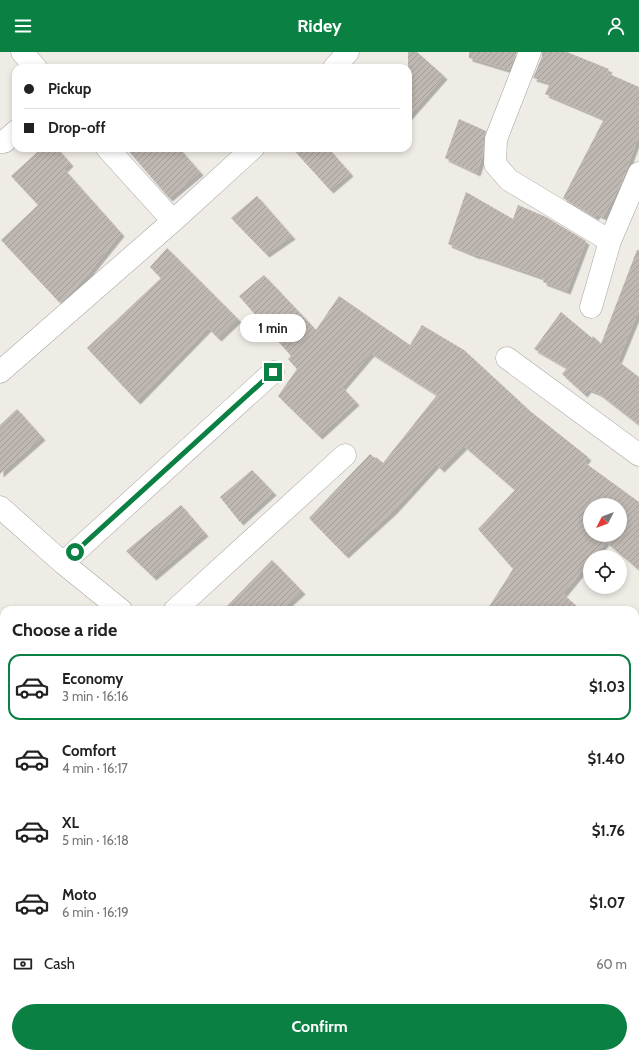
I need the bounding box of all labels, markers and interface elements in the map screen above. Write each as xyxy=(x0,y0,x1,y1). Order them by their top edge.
icon: menu xyxy=(12,15,34,37)
text: Ridey xyxy=(297,15,342,37)
icon: person xyxy=(605,15,627,37)
text: Pickup xyxy=(48,80,91,98)
text: Drop-off xyxy=(48,119,106,137)
callout: 1 min xyxy=(240,314,306,342)
text: 1 min xyxy=(258,320,288,336)
route end xyxy=(264,363,282,381)
north arrow xyxy=(583,498,627,542)
map controls xyxy=(583,498,627,594)
route start xyxy=(66,543,84,561)
button: locate xyxy=(583,550,627,594)
text: Choose a ride xyxy=(12,619,117,641)
icon: car xyxy=(14,669,50,705)
text: Economy xyxy=(62,670,123,688)
text: $1.03 xyxy=(589,678,625,696)
text: 3 min · 16:16 xyxy=(62,688,128,704)
icon: car xyxy=(14,741,50,777)
text: Comfort xyxy=(62,742,116,760)
text: $1.40 xyxy=(588,750,625,768)
text: 4 min · 16:17 xyxy=(62,760,128,776)
icon: car xyxy=(14,813,50,849)
text: XL xyxy=(62,814,79,832)
text: $1.76 xyxy=(592,822,625,840)
text: 5 min · 16:18 xyxy=(62,832,129,848)
icon: car xyxy=(14,885,50,921)
text: Moto xyxy=(62,886,96,904)
text: $1.07 xyxy=(589,894,625,912)
text: 6 min · 16:19 xyxy=(62,904,129,920)
icon: cash xyxy=(12,953,34,975)
text: Cash xyxy=(44,955,75,973)
text: 60 m xyxy=(596,956,627,972)
button: Confirm xyxy=(12,1004,627,1050)

